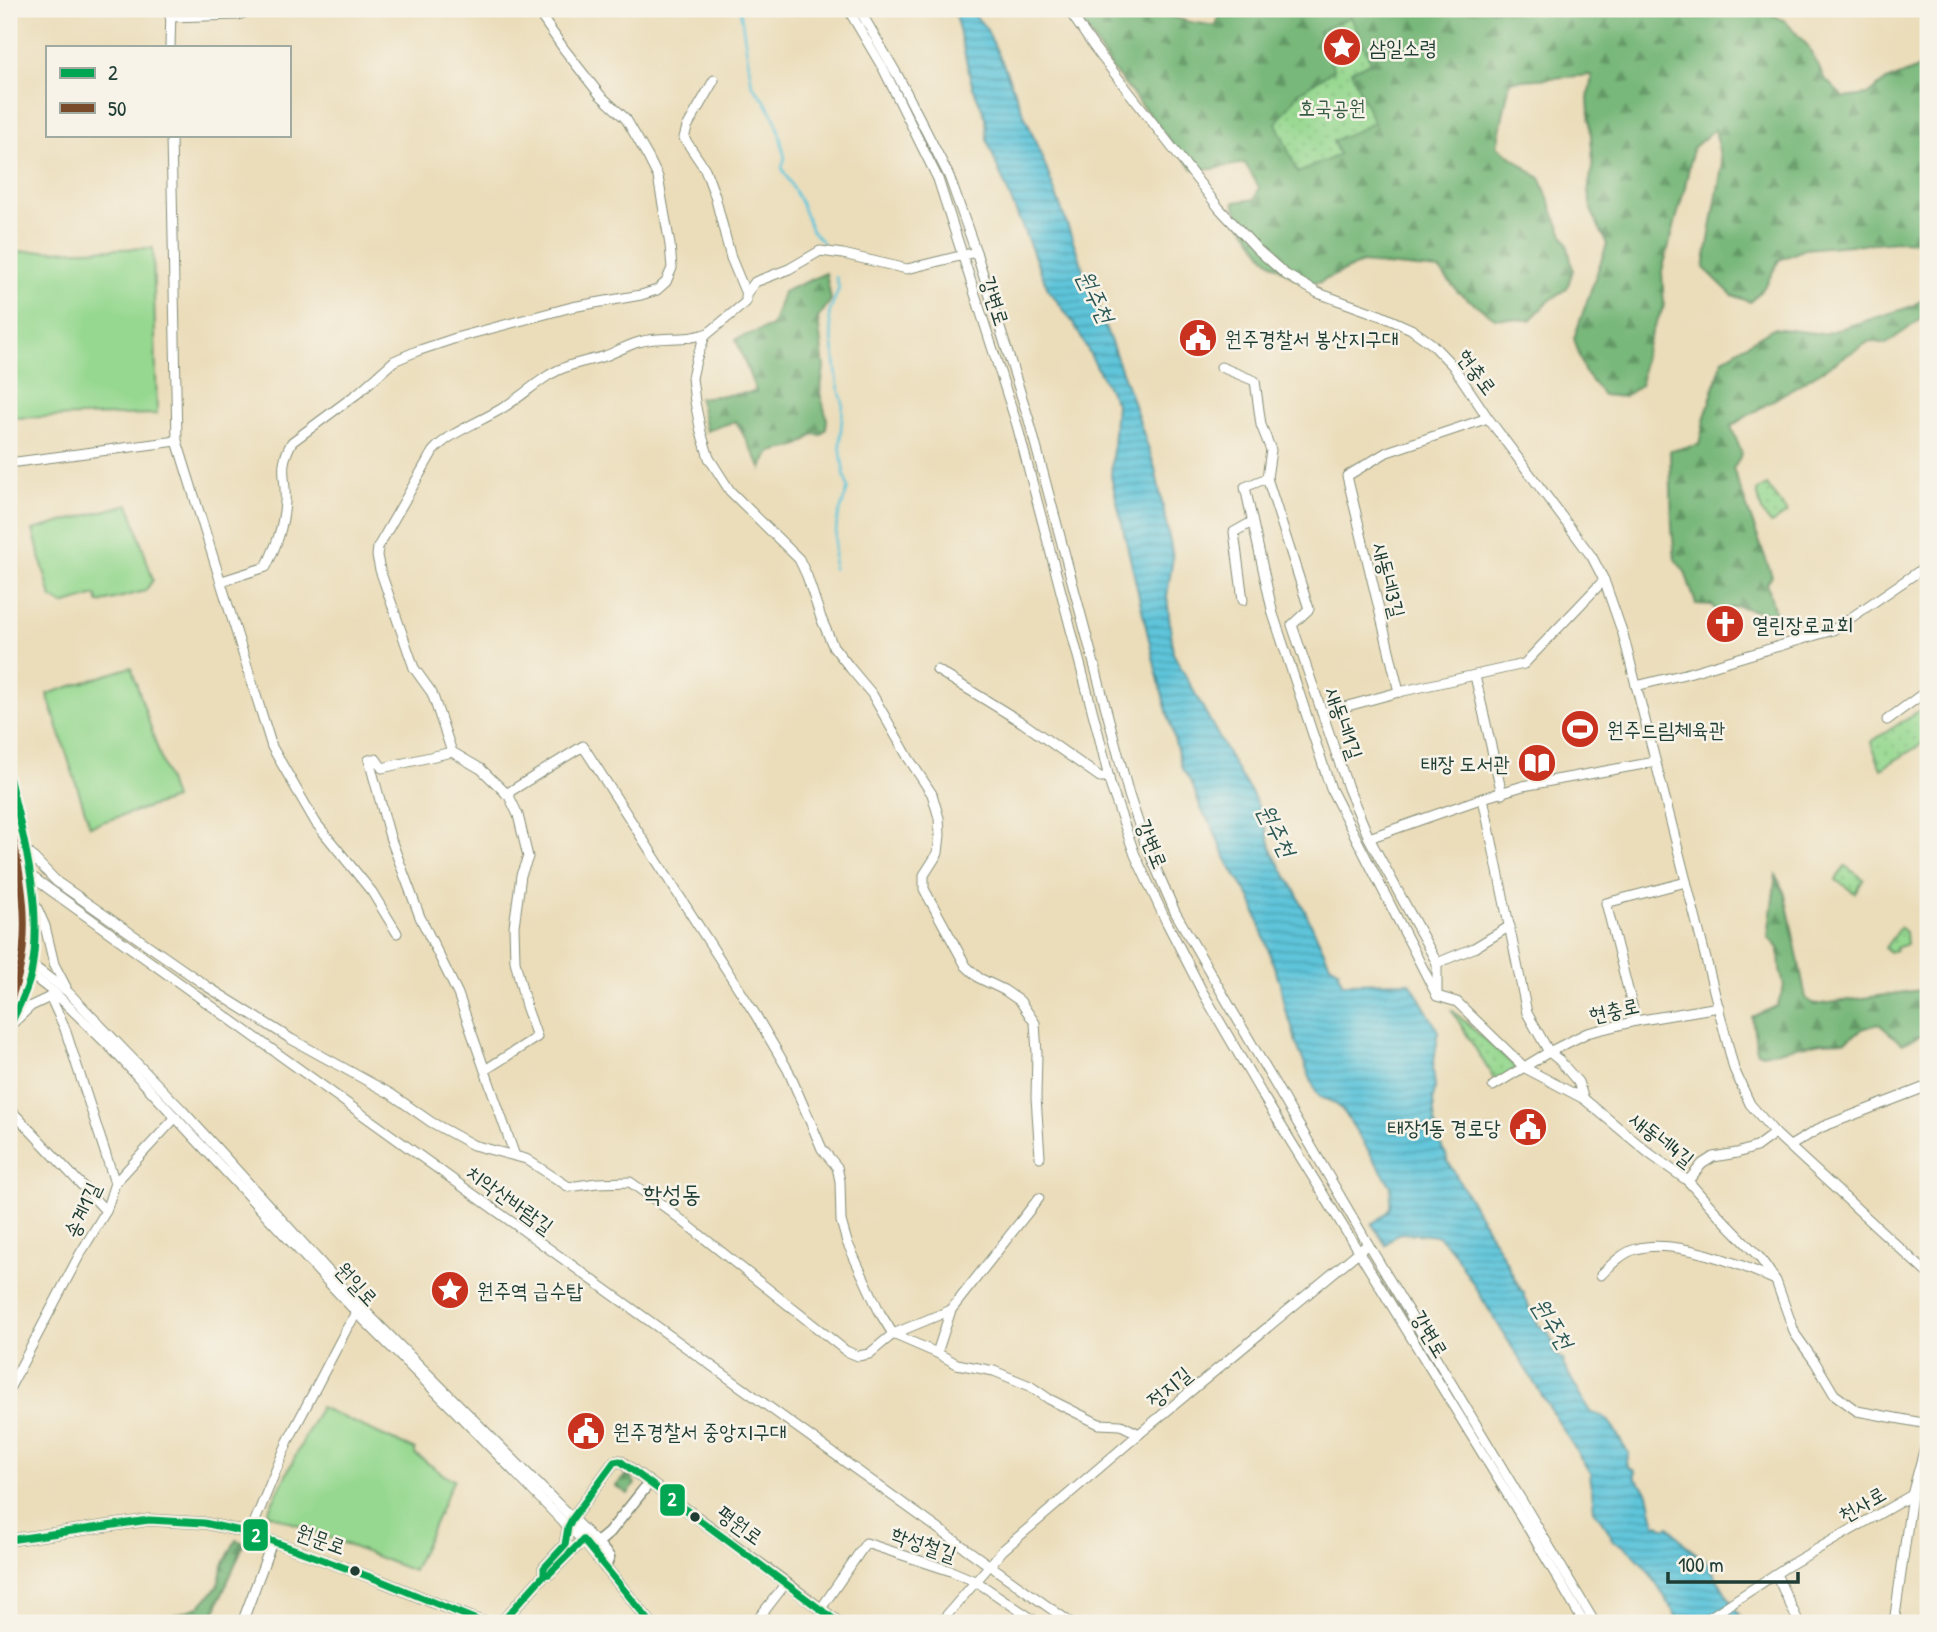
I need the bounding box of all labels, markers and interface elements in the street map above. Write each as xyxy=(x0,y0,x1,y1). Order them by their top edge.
place icon: 삼일소령 xyxy=(1321,26,1363,68)
place label: 삼일소령 xyxy=(1369,33,1437,62)
legend xyxy=(46,46,290,136)
text: 2 xyxy=(108,58,118,87)
park label: 호국공원 xyxy=(1298,93,1366,122)
text: 50 xyxy=(108,94,126,123)
water label: 원주천 xyxy=(1070,264,1123,330)
street label: 강변로 xyxy=(973,272,1017,330)
public building icon: 원주경찰서 봉산지구대 xyxy=(1177,317,1219,359)
place label: 원주경찰서 봉산지구대 xyxy=(1225,324,1399,353)
street label: 현충로 xyxy=(1450,343,1504,401)
street label: 새동네3길 xyxy=(1366,539,1412,621)
church icon: 열린장로교회 xyxy=(1704,603,1746,645)
place label: 열린장로교회 xyxy=(1752,610,1853,639)
street label: 새동네1길 xyxy=(1318,683,1370,763)
sports icon: 원주드림체육관 xyxy=(1559,708,1601,750)
place label: 원주드림체육관 xyxy=(1607,715,1725,744)
library icon: 태장 도서관 xyxy=(1516,742,1558,784)
place label: 태장 도서관 xyxy=(1421,749,1510,778)
water label: 원주천 xyxy=(1251,798,1305,864)
street label: 강변로 xyxy=(1129,815,1175,873)
street label: 현충로 xyxy=(1586,990,1642,1030)
street label: 새동네4길 xyxy=(1623,1104,1701,1174)
public building icon: 태장1동 경로당 xyxy=(1507,1106,1549,1148)
place label: 태장1동 경로당 xyxy=(1387,1113,1501,1142)
street label: 치악산바람길 xyxy=(460,1157,560,1241)
street label: 송계1길 xyxy=(57,1177,108,1243)
district label: 학성동 xyxy=(643,1177,701,1209)
street label: 원일로 xyxy=(329,1256,385,1312)
place icon: 원주역 급수탑 xyxy=(429,1269,471,1311)
place label: 원주역 급수탑 xyxy=(477,1276,583,1305)
water label: 원주천 xyxy=(1525,1291,1582,1357)
street label: 강변로 xyxy=(1405,1305,1455,1363)
street label: 정지길 xyxy=(1140,1360,1198,1414)
public building icon: 원주경찰서 중앙지구대 xyxy=(565,1410,607,1452)
place label: 원주경찰서 중앙지구대 xyxy=(613,1417,787,1446)
street label: 천사로 xyxy=(1833,1479,1891,1529)
line badge: 2 xyxy=(659,1483,686,1517)
text: 2 xyxy=(668,1486,677,1512)
street label: 평원로 xyxy=(711,1498,769,1552)
unlabelled marker xyxy=(688,1510,702,1524)
street label: 원문로 xyxy=(292,1517,350,1561)
line badge: 2 xyxy=(242,1518,269,1552)
street label: 학성철길 xyxy=(887,1519,961,1569)
text: 2 xyxy=(252,1522,261,1548)
scale bar xyxy=(1668,1541,1797,1585)
text: 100 m xyxy=(1678,1550,1724,1579)
unlabelled marker xyxy=(348,1564,362,1578)

